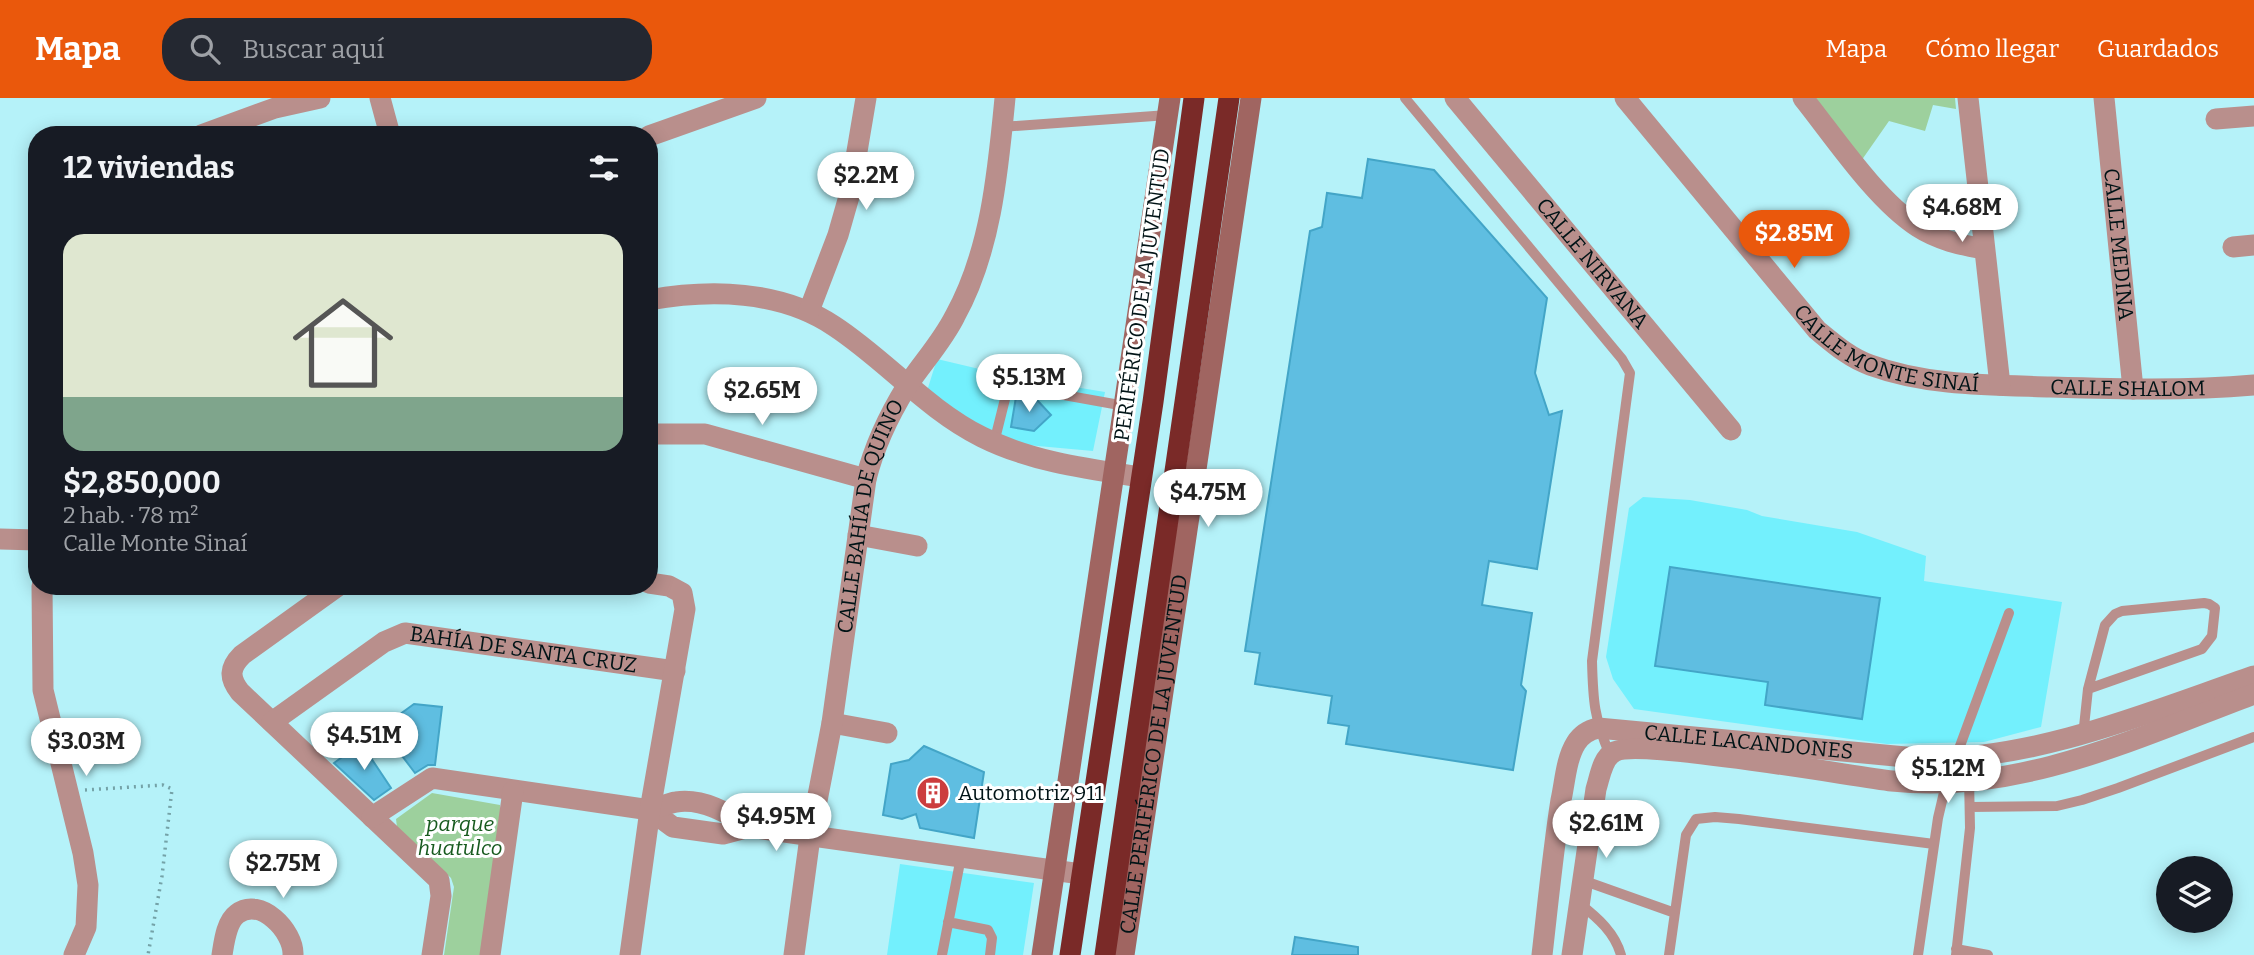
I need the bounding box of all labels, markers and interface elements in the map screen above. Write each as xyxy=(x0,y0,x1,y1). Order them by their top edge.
search box xyxy=(162,18,652,81)
text: Mapa xyxy=(35,29,120,69)
icon: search xyxy=(186,30,224,68)
text: Buscar aquí xyxy=(242,34,384,65)
text: Mapa xyxy=(1826,35,1887,63)
text: Cómo llegar xyxy=(1925,35,2059,63)
text: Guardados xyxy=(2097,35,2219,63)
street label: PERIFÉRICO DE LA JUVENTUD xyxy=(1109,147,1175,443)
icon: filters xyxy=(585,149,623,187)
text: 12 viviendas xyxy=(63,150,235,186)
pin: $2.2M xyxy=(817,152,915,212)
text: $2.2M xyxy=(833,161,899,189)
street label: CALLE MEDINA xyxy=(2098,167,2139,322)
pin: $4.68M xyxy=(1905,184,2019,244)
street label: CALLE NIRVANA xyxy=(1531,193,1654,334)
text: $4.68M xyxy=(1922,193,2002,221)
pin: $2.85M xyxy=(1737,211,1851,270)
text: $2.85M xyxy=(1755,219,1833,247)
icon: home xyxy=(280,280,406,406)
street label: CALLE MONTE SINAÍ xyxy=(1788,299,1980,398)
pin: $5.13M xyxy=(972,354,1086,414)
text: $5.13M xyxy=(992,363,1066,391)
pin: $2.65M xyxy=(705,368,819,427)
street label: CALLE SHALOM xyxy=(2050,374,2206,402)
text: $2.65M xyxy=(723,376,801,404)
street label: CALLE BAHÍA DE QUINO xyxy=(832,395,910,635)
text: $2,850,000 xyxy=(63,465,221,501)
pin: $4.75M xyxy=(1151,470,1265,529)
text: $4.75M xyxy=(1170,478,1246,506)
text: 2 hab. · 78 m² xyxy=(63,501,199,529)
text: Calle Monte Sinaí xyxy=(63,529,247,557)
street label: CALLE PERIFÉRICO DE LA JUVENTUD xyxy=(1114,573,1193,936)
street label: BAHÍA DE SANTA CRUZ xyxy=(408,621,639,678)
pin: $4.51M xyxy=(307,712,421,772)
pin: $3.03M xyxy=(29,718,143,778)
street label: CALLE LACANDONES xyxy=(1643,719,1854,765)
text: $4.51M xyxy=(326,721,402,749)
text: $3.03M xyxy=(47,727,125,755)
pin: $5.12M xyxy=(1891,746,2005,805)
text: $5.12M xyxy=(1911,754,1985,782)
building icon: Automotriz 911 xyxy=(914,774,952,812)
place label: Automotriz 911 xyxy=(958,780,1104,806)
pin: $4.95M xyxy=(719,794,833,853)
pin: $2.61M xyxy=(1549,800,1663,860)
text: $4.95M xyxy=(736,802,816,830)
text: $2.61M xyxy=(1568,809,1644,837)
park label: parque huatulco xyxy=(418,811,502,861)
pin: $2.75M xyxy=(226,840,340,900)
text: $2.75M xyxy=(245,849,321,877)
map controls xyxy=(2156,856,2233,933)
button: layers xyxy=(2156,856,2233,933)

